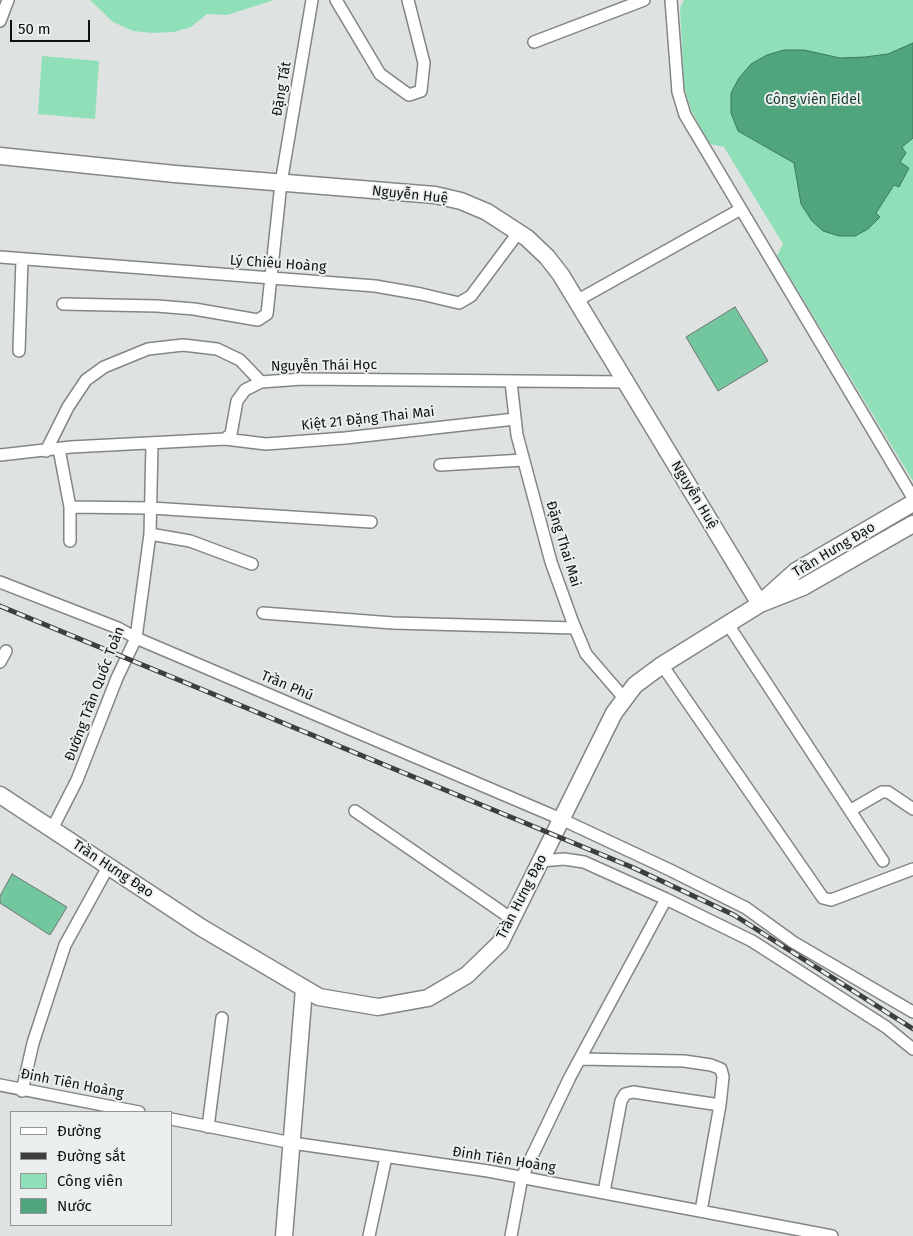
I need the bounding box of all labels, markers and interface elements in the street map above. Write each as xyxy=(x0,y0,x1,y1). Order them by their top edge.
scale bar xyxy=(12,10,92,42)
text: 50 m xyxy=(18,20,51,38)
street label: Đặng Tất xyxy=(269,60,295,118)
park label: Công viên Fidel xyxy=(765,92,861,108)
street label: Nguyễn Huệ xyxy=(371,183,449,207)
street label: Lý Chiêu Hoàng xyxy=(229,252,327,276)
street label: Nguyễn Thái Học xyxy=(271,357,377,375)
street label: Kiệt 21 Đặng Thai Mai xyxy=(301,404,435,434)
street label: Nguyễn Huệ xyxy=(667,458,721,532)
street label: Đặng Thai Mai xyxy=(542,499,584,589)
street label: Trần Hưng Đạo xyxy=(790,519,878,581)
street label: Đường Trần Quốc Toản xyxy=(62,624,128,764)
street label: Trần Phú xyxy=(258,667,316,705)
street label: Trần Hưng Đạo xyxy=(69,837,157,901)
street label: Trần Hưng Đạo xyxy=(493,852,551,942)
street label: Đinh Tiên Hoàng xyxy=(19,1066,125,1102)
legend xyxy=(10,1111,172,1226)
text: Đường xyxy=(57,1122,101,1140)
street label: Đinh Tiên Hoàng xyxy=(451,1144,557,1176)
text: Đường sắt xyxy=(57,1147,125,1165)
text: Công viên xyxy=(57,1172,123,1190)
text: Nước xyxy=(57,1197,92,1215)

